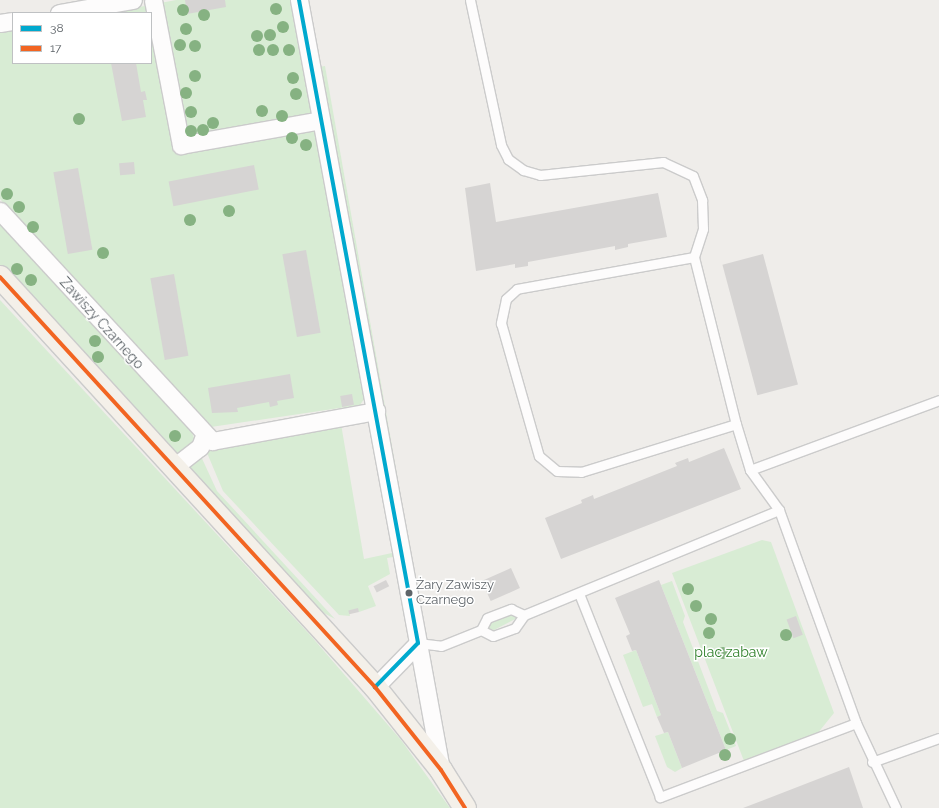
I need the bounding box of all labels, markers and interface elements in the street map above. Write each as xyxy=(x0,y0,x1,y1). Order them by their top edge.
legend xyxy=(12,12,152,64)
text: 38 xyxy=(50,21,64,35)
text: 17 xyxy=(50,41,62,55)
street label: Zawiszy Czarnego xyxy=(56,274,148,372)
place label: Żary Zawiszy Czarnego xyxy=(416,578,494,609)
marker: Żary Zawiszy Czarnego xyxy=(404,588,414,598)
park label: plac zabaw xyxy=(694,644,768,660)

